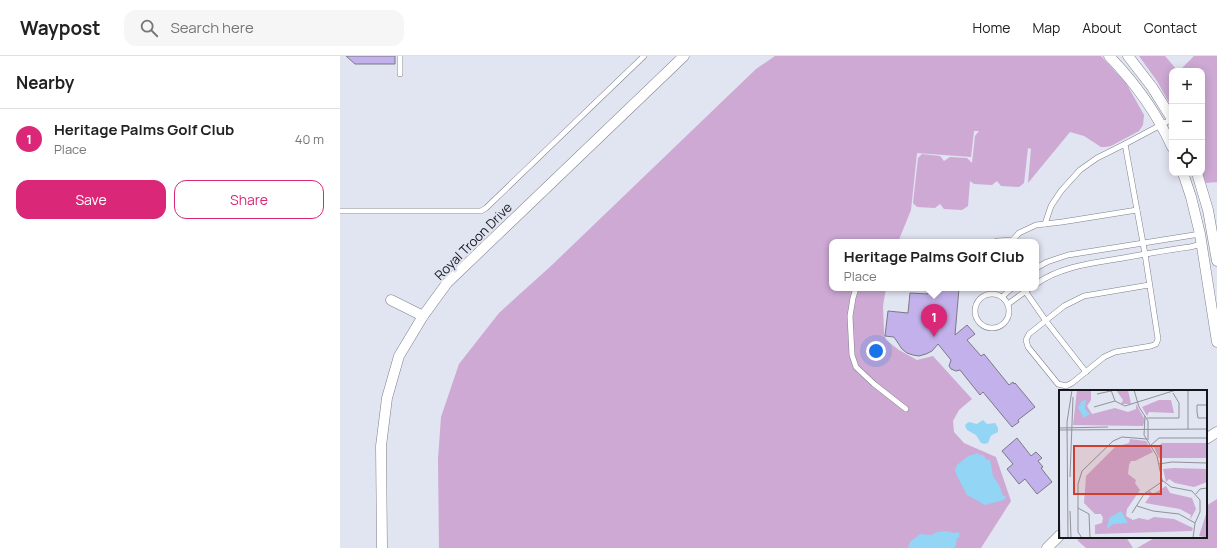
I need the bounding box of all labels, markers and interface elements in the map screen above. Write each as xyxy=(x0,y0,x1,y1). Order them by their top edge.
search box xyxy=(124,10,404,46)
text: Waypost xyxy=(20,15,100,41)
icon: search xyxy=(138,17,160,39)
text: Search here xyxy=(170,17,254,38)
text: Home xyxy=(973,18,1010,37)
text: Map xyxy=(1032,18,1060,37)
text: About xyxy=(1082,18,1122,37)
text: Contact xyxy=(1144,18,1197,37)
map controls xyxy=(1169,68,1205,176)
button: + xyxy=(1169,68,1205,104)
text: Nearby xyxy=(16,71,74,94)
button: − xyxy=(1169,104,1205,140)
text: Heritage Palms Golf Club xyxy=(54,119,234,140)
text: 1 xyxy=(26,130,32,148)
text: 40 m xyxy=(295,130,324,148)
text: Place xyxy=(54,140,87,158)
button: locate xyxy=(1169,140,1205,176)
button: Save xyxy=(16,180,166,219)
button: Share xyxy=(174,180,324,219)
street label: Royal Troon Drive xyxy=(430,198,516,284)
popup xyxy=(829,239,1039,291)
text: Heritage Palms Golf Club xyxy=(844,246,1024,267)
text: Place xyxy=(844,267,877,285)
pin: 1 xyxy=(921,304,947,337)
your location xyxy=(866,341,886,361)
inset map xyxy=(1059,390,1207,538)

